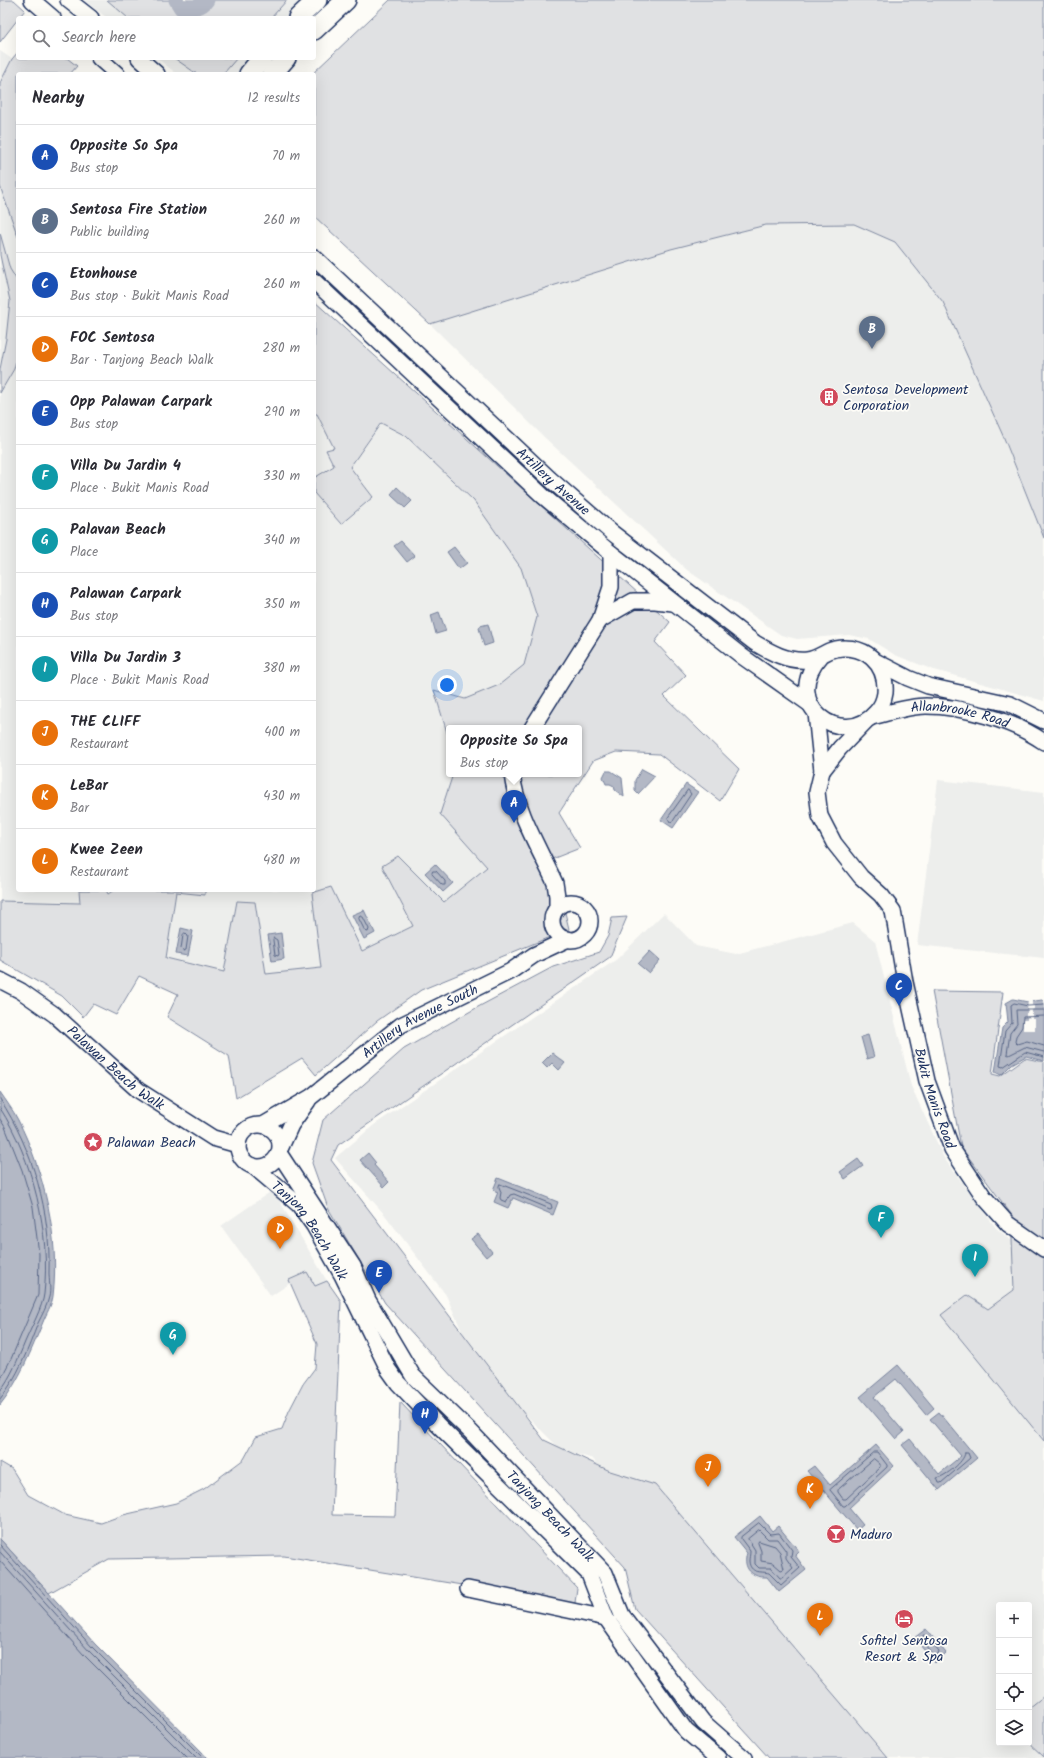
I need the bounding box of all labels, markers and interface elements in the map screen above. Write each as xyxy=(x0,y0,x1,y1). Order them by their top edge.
search box xyxy=(16,16,316,60)
text: Search here xyxy=(62,26,136,50)
icon: search xyxy=(30,27,52,49)
text: Nearby xyxy=(32,85,84,112)
text: 12 results xyxy=(247,88,300,109)
text: Opposite So Spa xyxy=(70,134,178,158)
text: A xyxy=(41,146,49,167)
text: 70 m xyxy=(272,146,300,167)
text: Bus stop xyxy=(70,158,118,179)
text: Sentosa Fire Station xyxy=(70,198,207,222)
text: B xyxy=(41,210,49,231)
text: 260 m xyxy=(263,210,300,231)
text: Public building xyxy=(70,222,149,243)
text: Etonhouse xyxy=(70,262,137,286)
text: C xyxy=(41,274,49,295)
text: 260 m xyxy=(263,274,300,295)
text: Bus stop · Bukit Manis Road xyxy=(70,286,229,307)
pin: B xyxy=(859,316,885,349)
text: FOC Sentosa xyxy=(70,326,155,350)
text: D xyxy=(41,338,49,359)
text: 280 m xyxy=(263,338,300,359)
text: Bar · Tanjong Beach Walk xyxy=(70,350,213,371)
place label: Sentosa Development Corporation xyxy=(843,379,969,417)
building icon: Sentosa Development Corporation xyxy=(818,386,840,408)
text: Opp Palawan Carpark xyxy=(70,390,212,414)
text: E xyxy=(41,402,49,423)
text: 290 m xyxy=(264,402,300,423)
text: Bus stop xyxy=(70,414,118,435)
street label: Artillery Avenue xyxy=(511,443,595,522)
text: Villa Du Jardin 4 xyxy=(70,454,181,478)
text: F xyxy=(41,466,49,487)
text: 330 m xyxy=(263,466,300,487)
text: Place · Bukit Manis Road xyxy=(70,478,209,499)
text: Palavan Beach xyxy=(70,518,166,542)
text: G xyxy=(41,530,49,551)
text: 340 m xyxy=(263,530,300,551)
text: Place xyxy=(70,542,98,563)
text: Palawan Carpark xyxy=(70,582,181,606)
text: H xyxy=(41,594,49,615)
text: 350 m xyxy=(264,594,300,615)
text: Bus stop xyxy=(70,606,118,627)
text: Villa Du Jardin 3 xyxy=(70,646,181,670)
text: I xyxy=(43,658,47,679)
text: 380 m xyxy=(263,658,300,679)
text: Place · Bukit Manis Road xyxy=(70,670,209,691)
your location xyxy=(437,675,457,695)
street label: Allanbrooke Road xyxy=(909,696,1013,735)
text: THE CLIFF xyxy=(70,710,140,734)
text: J xyxy=(42,722,48,743)
text: 400 m xyxy=(264,722,300,743)
popup xyxy=(446,725,582,777)
text: Opposite So Spa xyxy=(460,729,568,753)
text: Restaurant xyxy=(70,734,129,755)
text: Bus stop xyxy=(460,753,508,774)
text: LeBar xyxy=(70,774,108,798)
text: K xyxy=(41,786,49,807)
text: 430 m xyxy=(263,786,300,807)
pin: A xyxy=(501,790,527,823)
text: Bar xyxy=(70,798,89,819)
text: Kwee Zeen xyxy=(70,838,143,862)
text: L xyxy=(41,850,49,871)
text: 480 m xyxy=(263,850,300,871)
text: Restaurant xyxy=(70,862,129,883)
pin: C xyxy=(886,973,912,1006)
street label: Artillery Avenue South xyxy=(357,979,482,1064)
street label: Palawan Beach Walk xyxy=(62,1021,169,1116)
street label: Bukit Manis Road xyxy=(908,1046,961,1153)
place icon: Palawan Beach xyxy=(82,1131,104,1153)
place label: Palawan Beach xyxy=(107,1132,196,1154)
street label: Tanjong Beach Walk xyxy=(266,1176,353,1285)
pin: F xyxy=(868,1205,894,1238)
pin: D xyxy=(267,1216,293,1249)
pin: I xyxy=(962,1244,988,1277)
pin: E xyxy=(366,1260,392,1293)
pin: G xyxy=(160,1322,186,1355)
pin: H xyxy=(412,1401,438,1434)
pin: J xyxy=(695,1454,721,1487)
street label: Tanjong Beach Walk xyxy=(501,1466,600,1568)
pin: K xyxy=(797,1476,823,1509)
bar icon: Maduro xyxy=(825,1523,847,1545)
place label: Maduro xyxy=(850,1524,892,1546)
map controls xyxy=(996,1602,1032,1746)
button: + xyxy=(996,1602,1032,1638)
pin: L xyxy=(807,1603,833,1636)
hotel icon: Sofitel Sentosa Resort & Spa xyxy=(893,1608,915,1630)
place label: Sofitel Sentosa Resort & Spa xyxy=(860,1630,948,1668)
button: − xyxy=(996,1638,1032,1674)
button: locate xyxy=(996,1674,1032,1710)
button: layers xyxy=(996,1710,1032,1746)

